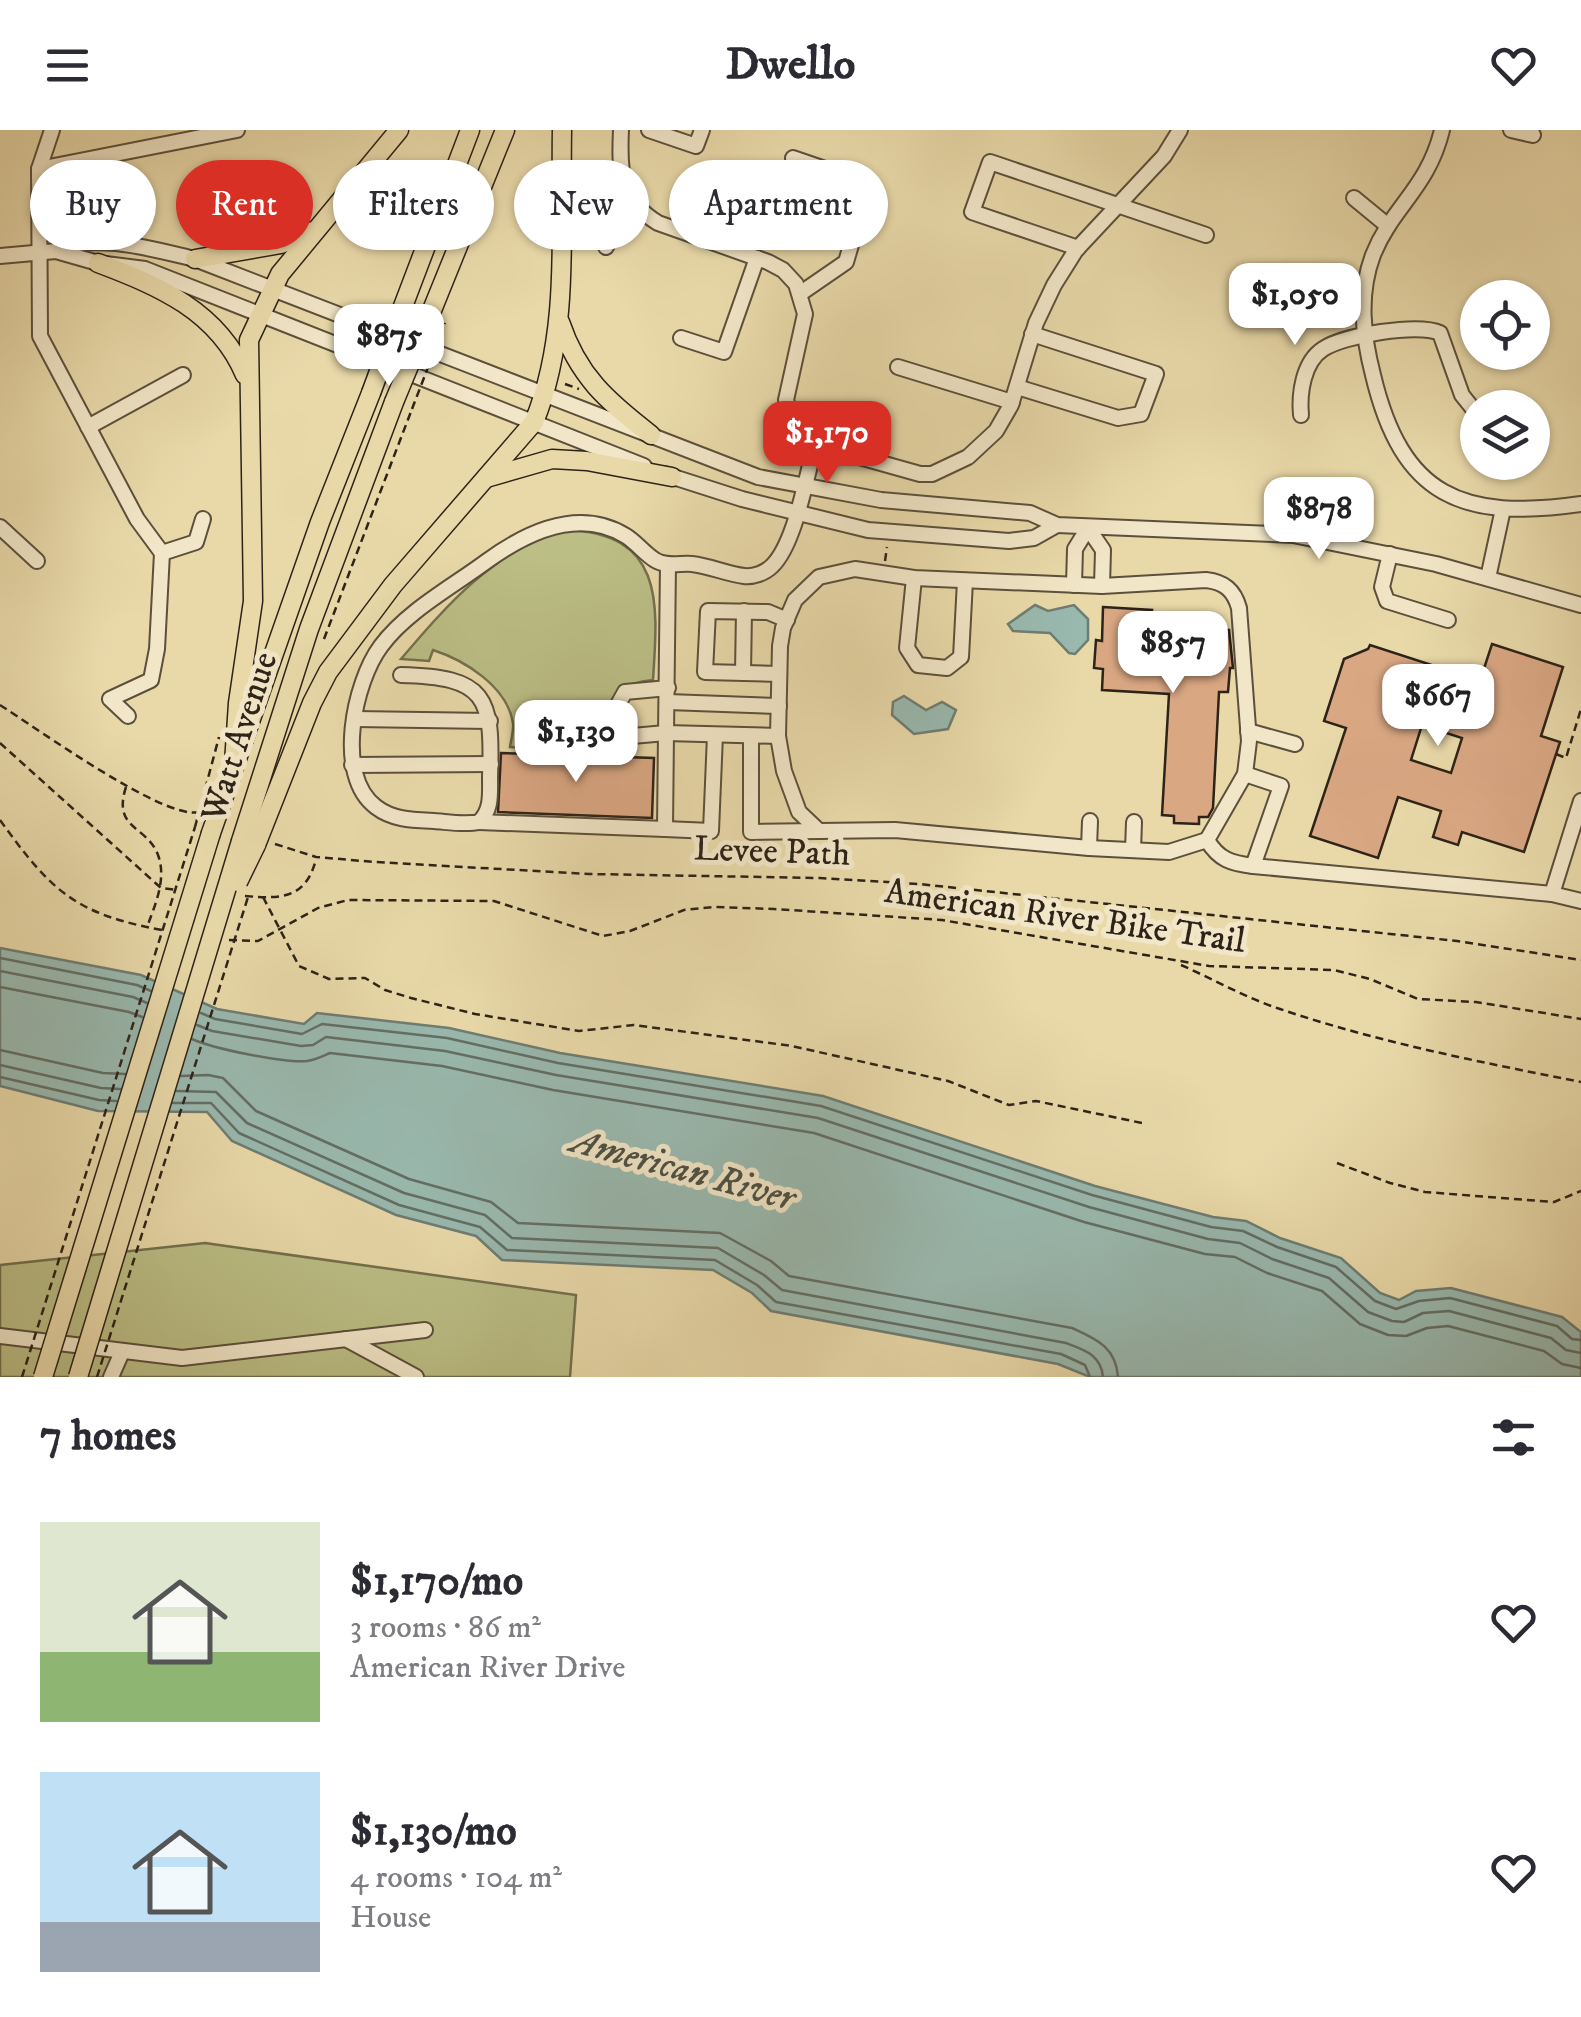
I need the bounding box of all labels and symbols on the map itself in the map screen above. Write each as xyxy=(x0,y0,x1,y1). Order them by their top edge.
pin: $1,050 xyxy=(1214,263,1376,348)
pin: $875 xyxy=(330,304,448,389)
pin: $1,170 xyxy=(746,401,908,486)
pin: $878 xyxy=(1260,477,1378,562)
pin: $857 xyxy=(1114,611,1232,696)
street label: Watt Avenue xyxy=(192,647,288,828)
pin: $667 xyxy=(1379,664,1497,749)
pin: $1,130 xyxy=(495,700,657,785)
street label: Levee Path xyxy=(693,827,851,877)
street label: American River Bike Trail xyxy=(882,870,1249,964)
water label: American River xyxy=(562,1116,803,1224)

